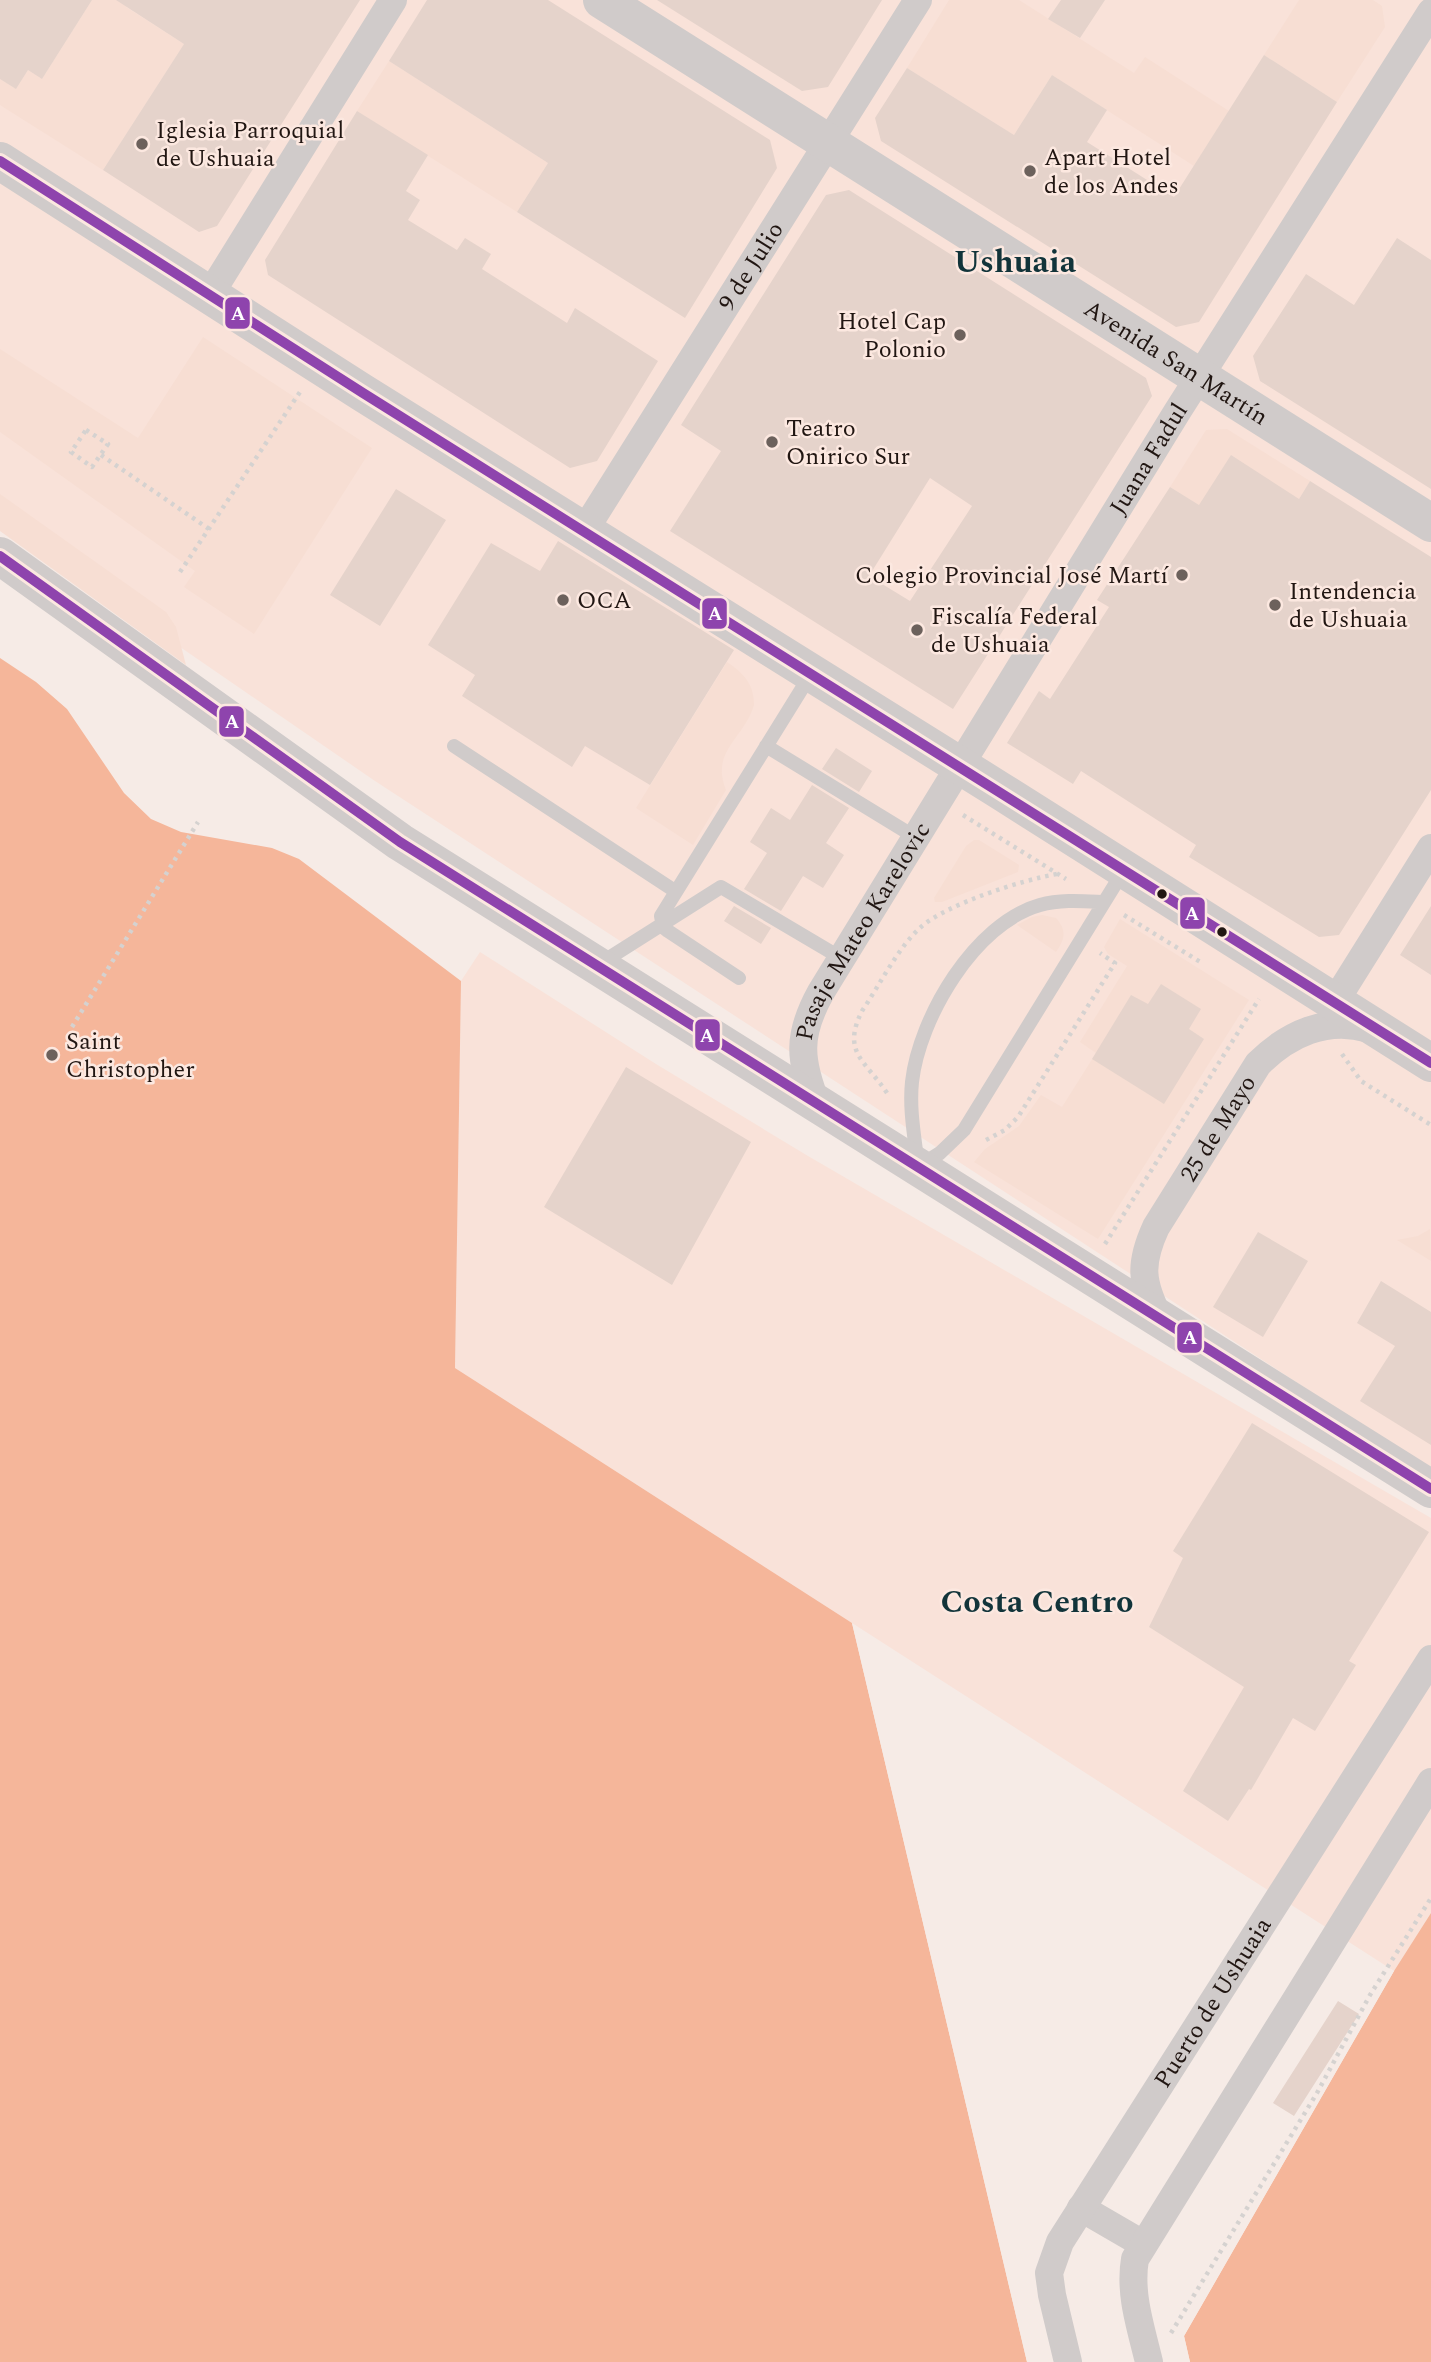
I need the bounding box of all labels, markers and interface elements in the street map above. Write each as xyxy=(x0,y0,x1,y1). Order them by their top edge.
place label: Iglesia Parroquial de Ushuaia xyxy=(156,113,344,177)
marker: Iglesia Parroquial de Ushuaia xyxy=(134,136,150,152)
place label: Apart Hotel de los Andes xyxy=(1044,140,1179,204)
marker: Apart Hotel de los Andes xyxy=(1022,163,1038,179)
street label: 9 de Julio xyxy=(710,215,793,318)
district label: Ushuaia xyxy=(954,238,1077,287)
street label: Avenida San Martín xyxy=(1076,291,1275,435)
line badge: A xyxy=(224,296,251,330)
text: A xyxy=(231,300,246,329)
place label: Hotel Cap Polonio xyxy=(838,304,946,368)
marker: Hotel Cap Polonio xyxy=(952,327,968,343)
street label: Juana Fadul xyxy=(1101,396,1197,522)
place label: Teatro Onirico Sur xyxy=(786,411,910,475)
marker: Teatro Onirico Sur xyxy=(764,434,780,450)
place label: Colegio Provincial José Martí xyxy=(855,558,1169,594)
marker: Colegio Provincial José Martí xyxy=(1174,567,1190,583)
place label: Intendencia de Ushuaia xyxy=(1289,574,1416,638)
place label: OCA xyxy=(577,583,632,619)
marker: OCA xyxy=(555,592,571,608)
line badge: A xyxy=(701,597,728,630)
marker: Intendencia de Ushuaia xyxy=(1267,597,1283,613)
place label: Fiscalía Federal de Ushuaia xyxy=(931,599,1098,663)
text: A xyxy=(708,600,723,629)
marker: Fiscalía Federal de Ushuaia xyxy=(909,622,925,638)
line badge: A xyxy=(218,705,245,738)
text: A xyxy=(225,708,240,737)
street label: Pasaje Mateo Karelovic xyxy=(787,815,940,1044)
unlabelled marker xyxy=(1155,887,1169,901)
line badge: A xyxy=(1179,896,1206,930)
text: A xyxy=(1185,900,1200,929)
unlabelled marker xyxy=(1215,925,1229,939)
line badge: A xyxy=(694,1018,721,1052)
text: A xyxy=(700,1022,715,1051)
place label: Saint Christopher xyxy=(66,1024,195,1088)
marker: Saint Christopher xyxy=(44,1047,60,1063)
street label: 25 de Mayo xyxy=(1171,1068,1266,1189)
line badge: A xyxy=(1176,1321,1203,1354)
text: A xyxy=(1183,1324,1198,1353)
district label: Costa Centro xyxy=(941,1578,1133,1627)
street label: Puerto de Ushuaia xyxy=(1145,1910,1281,2095)

